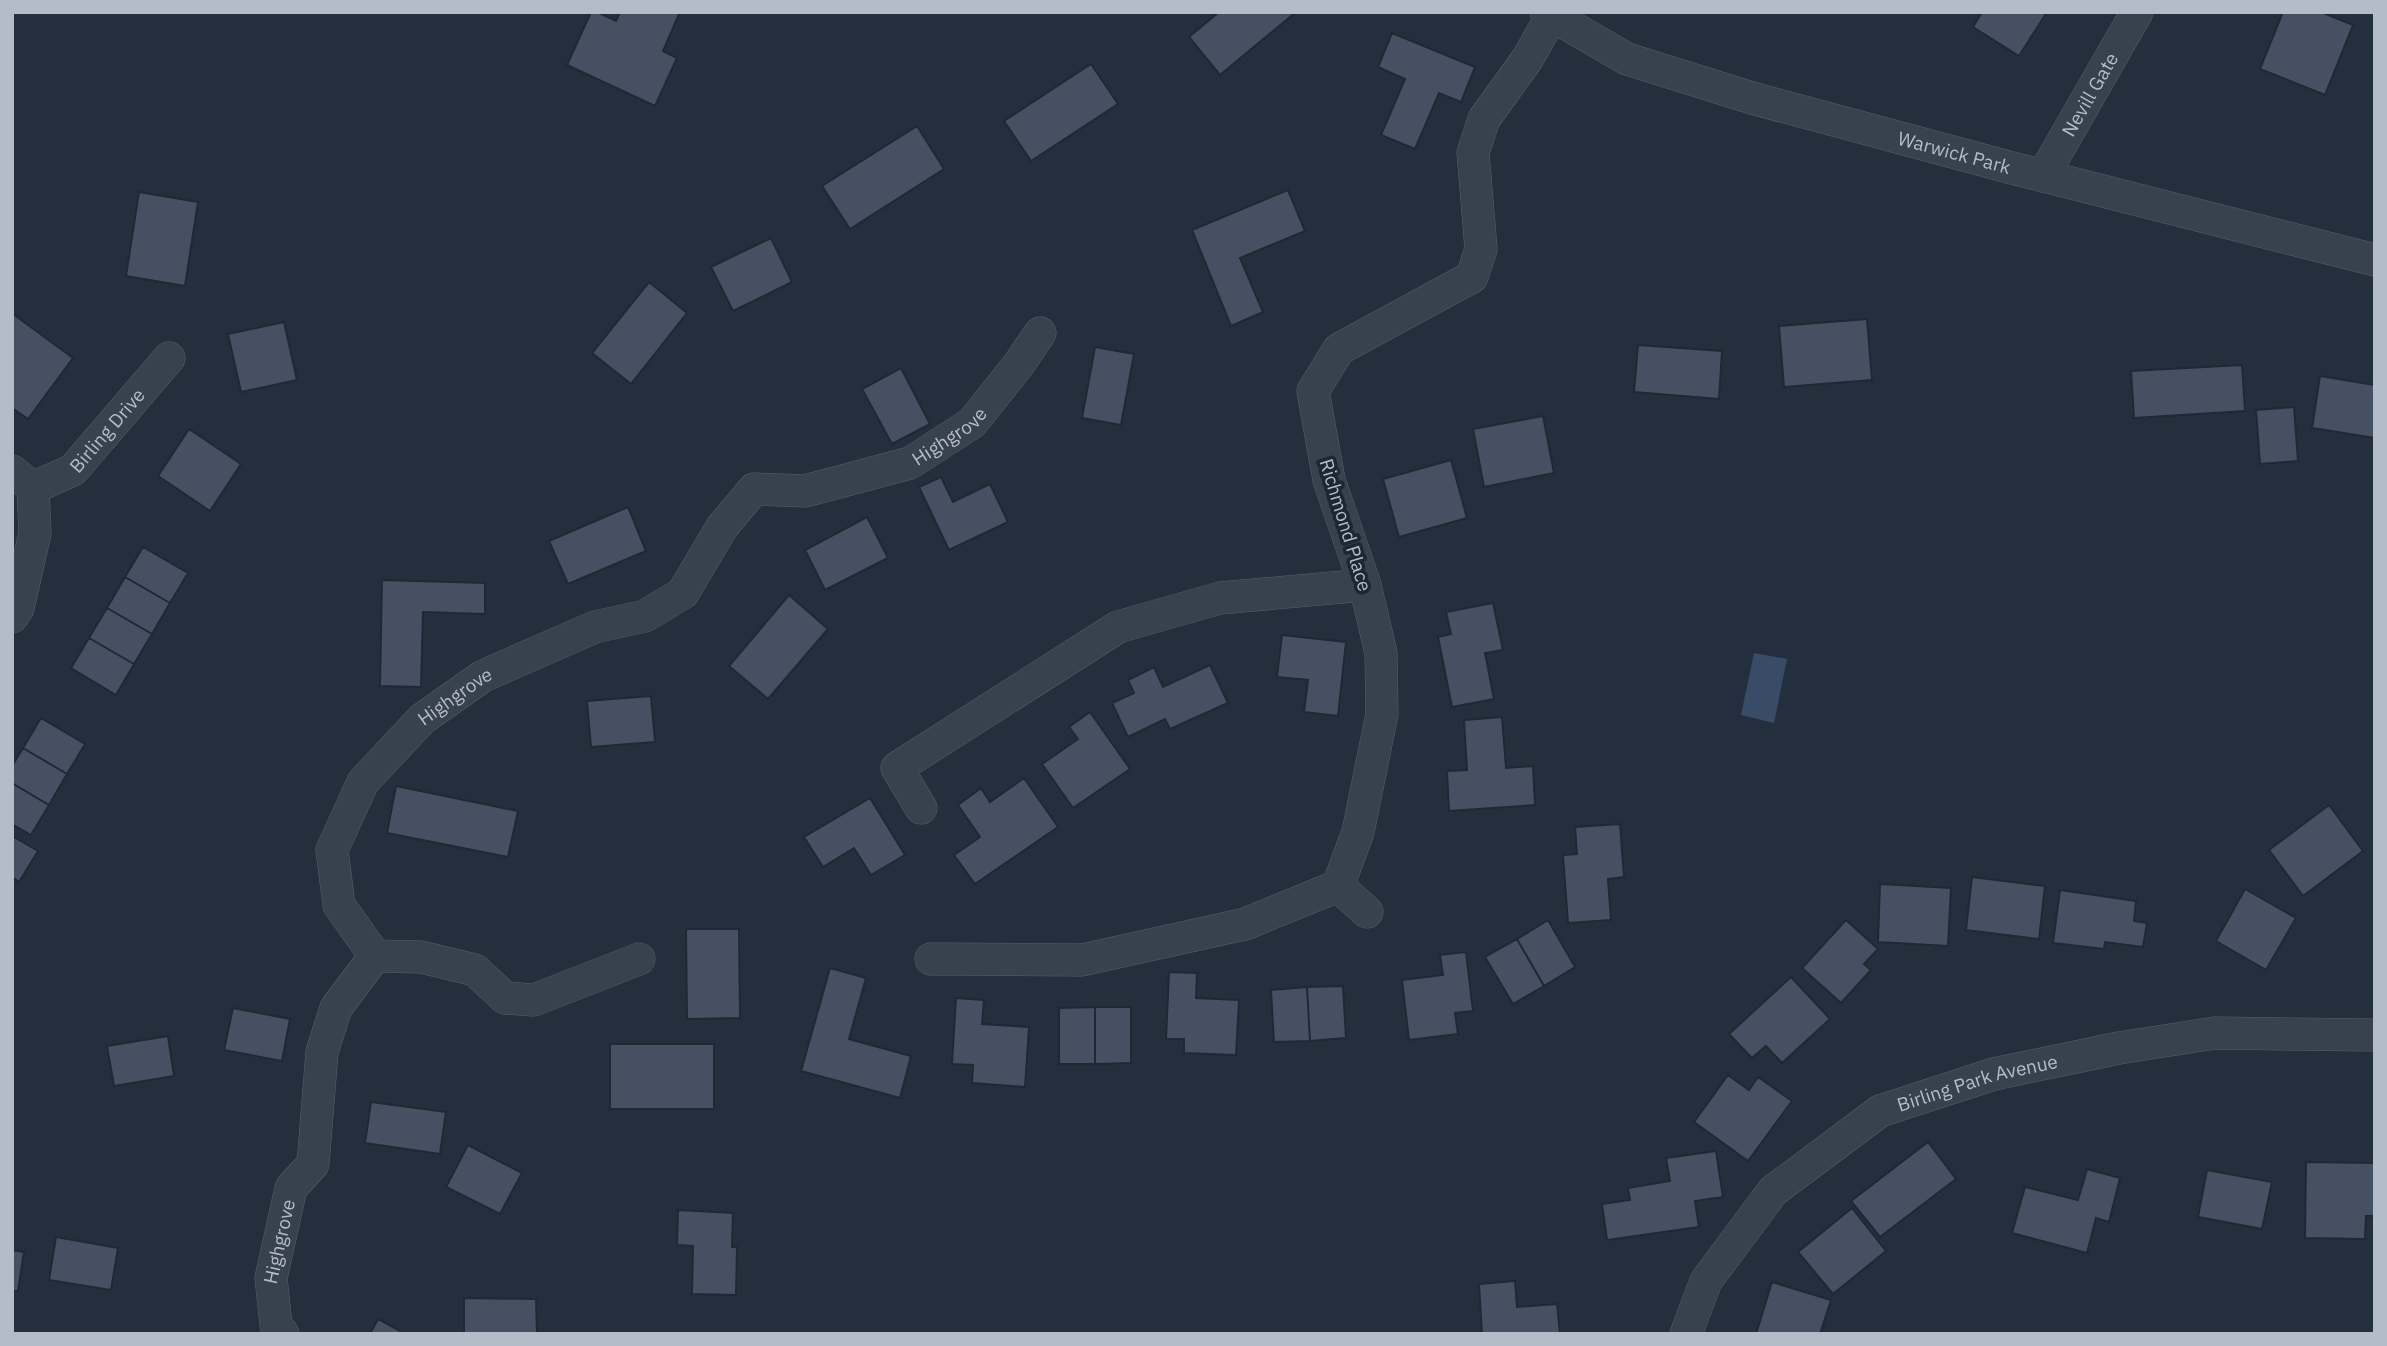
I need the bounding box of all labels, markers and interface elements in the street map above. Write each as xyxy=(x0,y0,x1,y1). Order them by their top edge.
street label: Nevill Gate xyxy=(2056,48,2123,141)
street label: Warwick Park xyxy=(1895,126,2013,179)
street label: Birling Drive xyxy=(64,383,150,478)
street label: Highgrove xyxy=(907,402,992,471)
street label: Richmond Place xyxy=(1314,456,1378,594)
street label: Highgrove xyxy=(413,662,496,730)
street label: Birling Park Avenue xyxy=(1894,1049,2060,1117)
street label: Highgrove xyxy=(258,1197,300,1286)

